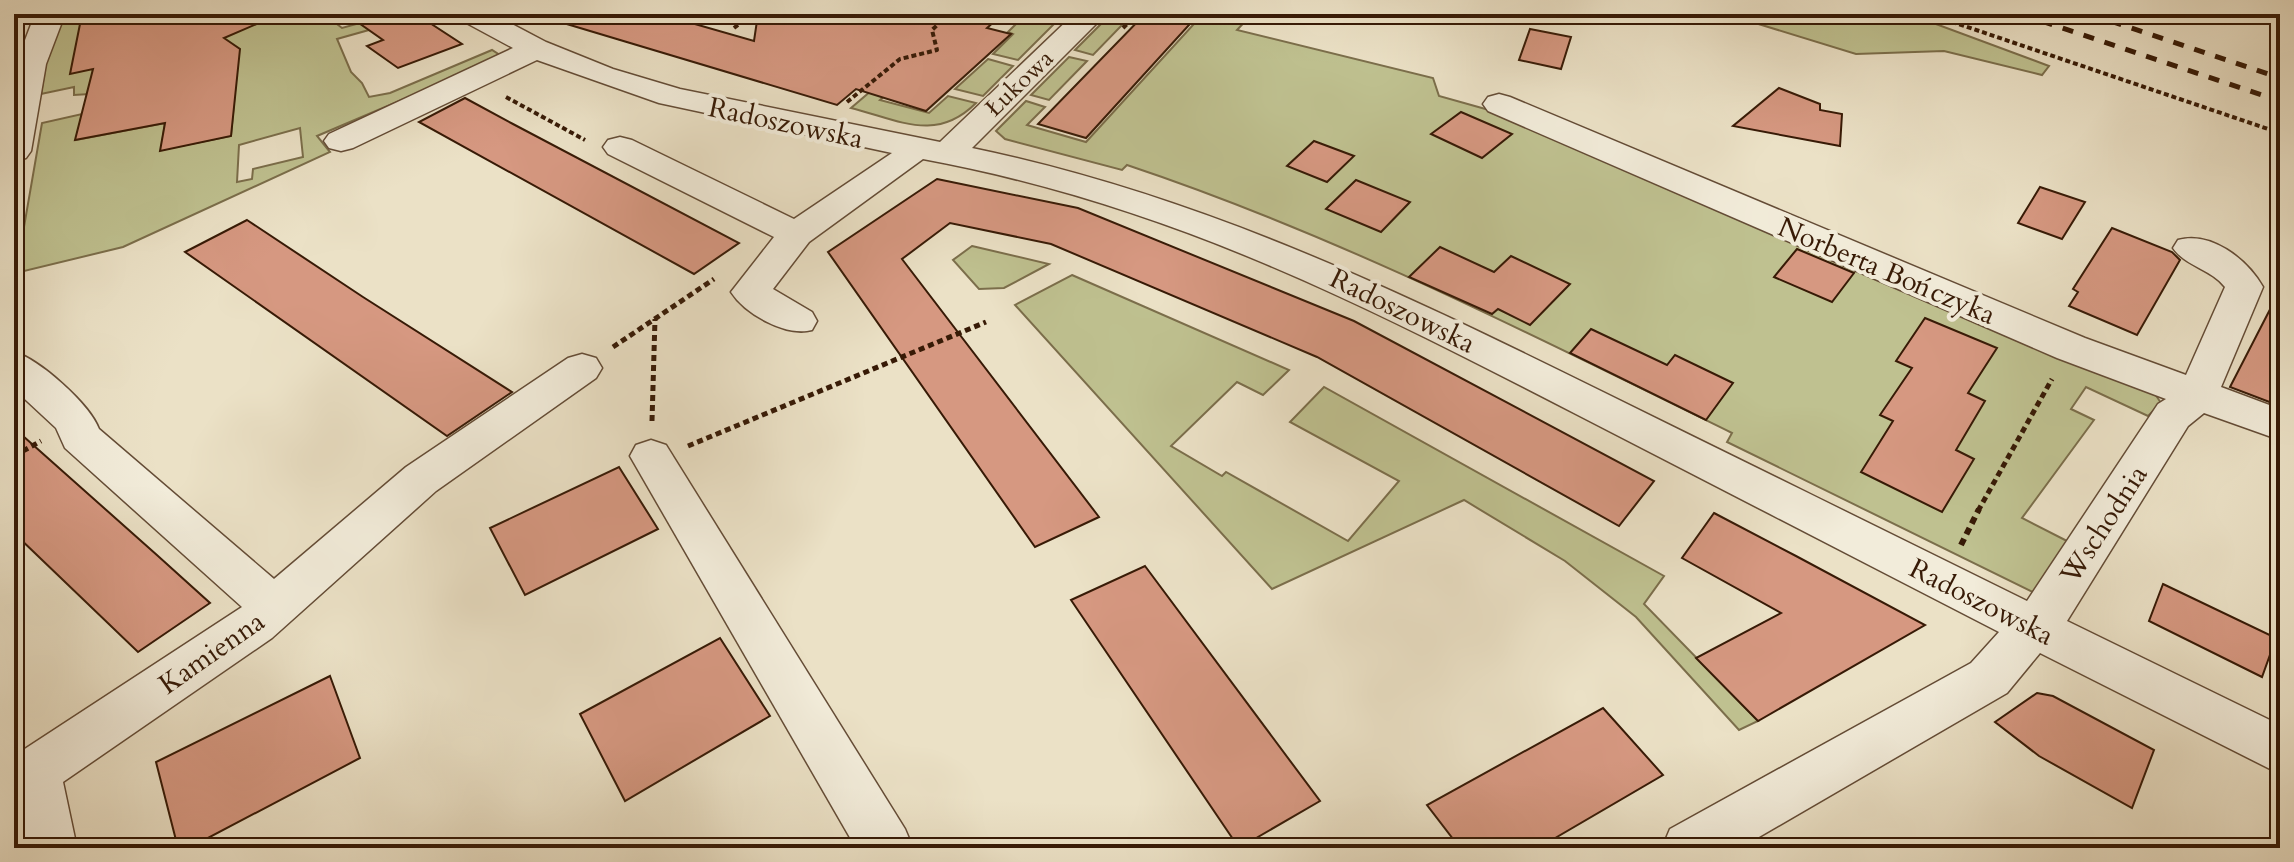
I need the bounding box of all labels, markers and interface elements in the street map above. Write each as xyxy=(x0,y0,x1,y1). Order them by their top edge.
street label: Łukowa xyxy=(978,42,1061,124)
street label: Radoszowska xyxy=(705,88,867,158)
street label: Norberta Bończyka xyxy=(1772,208,2001,334)
street label: Radoszowska xyxy=(1323,259,1482,362)
street label: Wschodnia xyxy=(2051,458,2156,592)
street label: Radoszowska xyxy=(1903,549,2060,655)
street label: Kamienna xyxy=(151,603,272,703)

